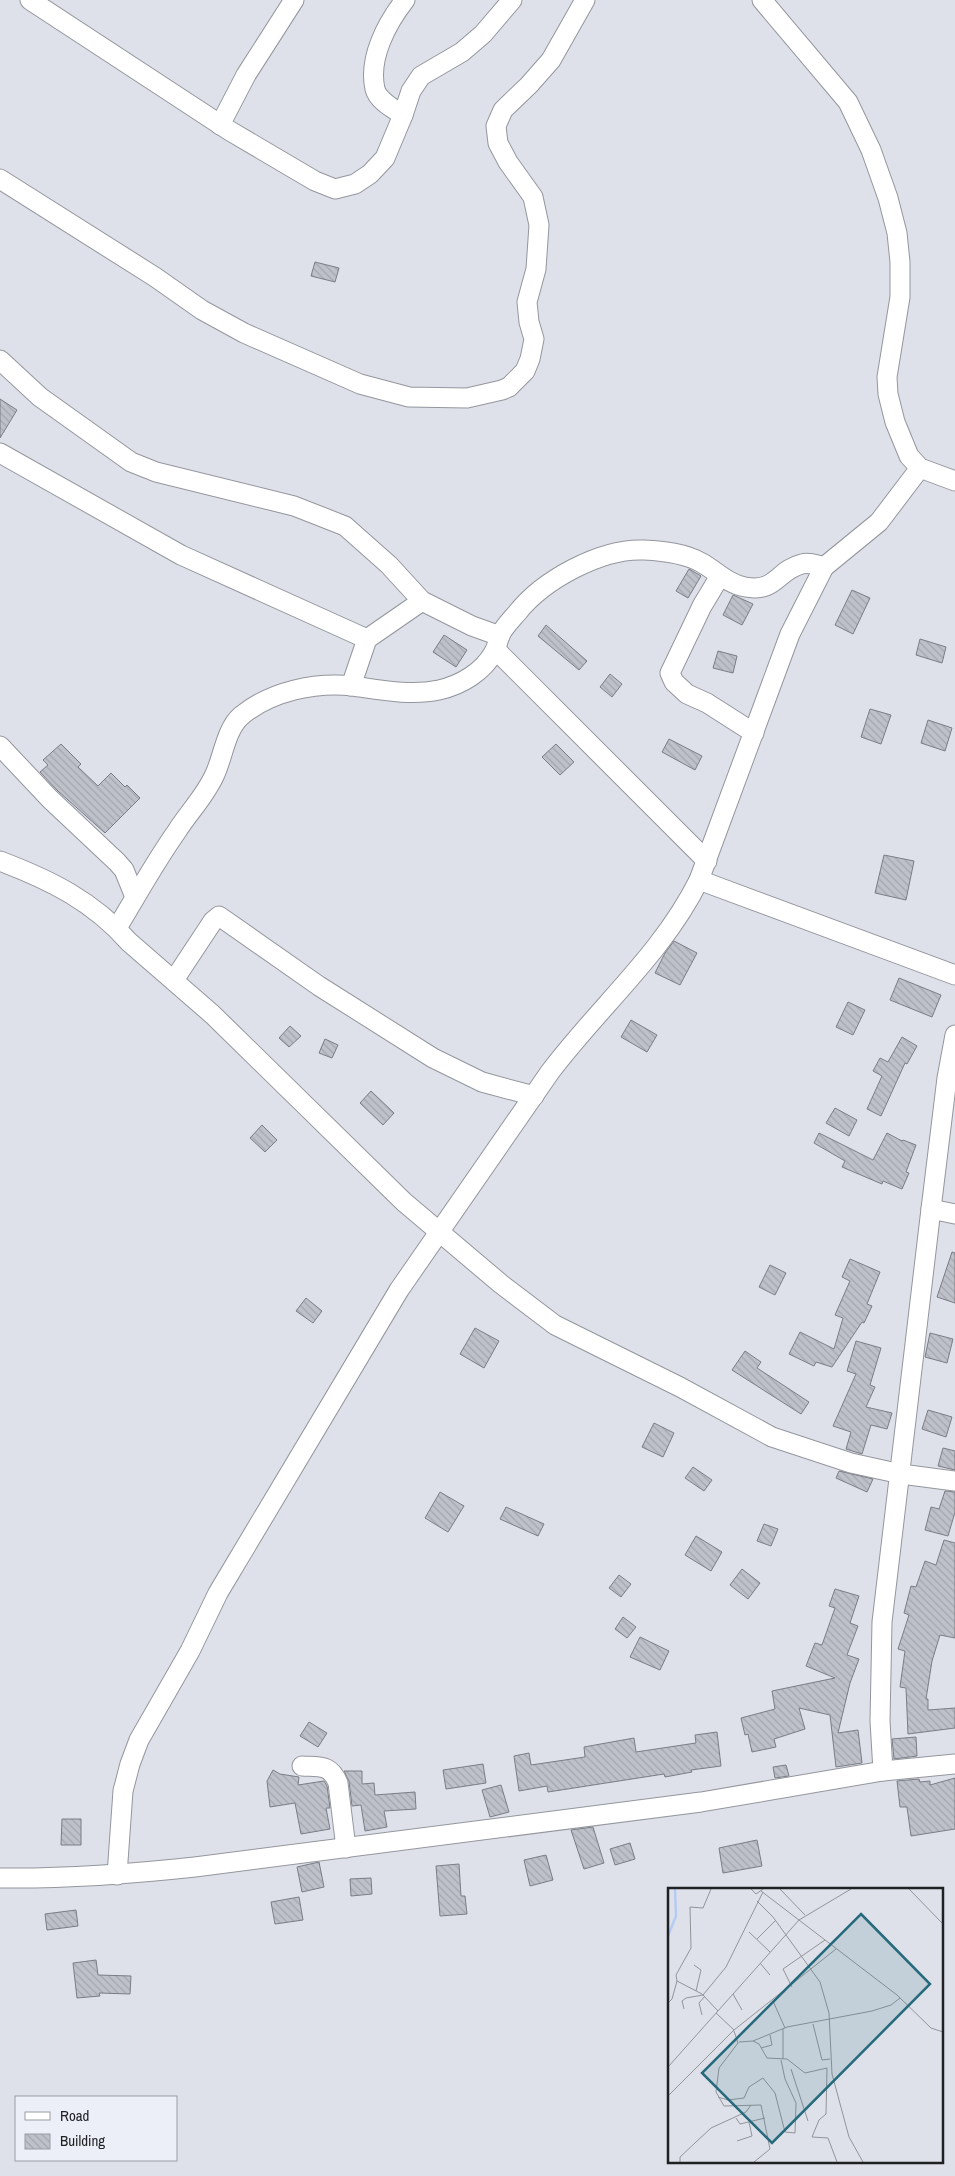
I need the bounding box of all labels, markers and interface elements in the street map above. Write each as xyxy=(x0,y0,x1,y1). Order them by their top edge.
inset map xyxy=(668,1888,942,2164)
legend xyxy=(15,2096,178,2161)
text: Road xyxy=(60,2105,89,2126)
text: Building xyxy=(60,2130,105,2151)

